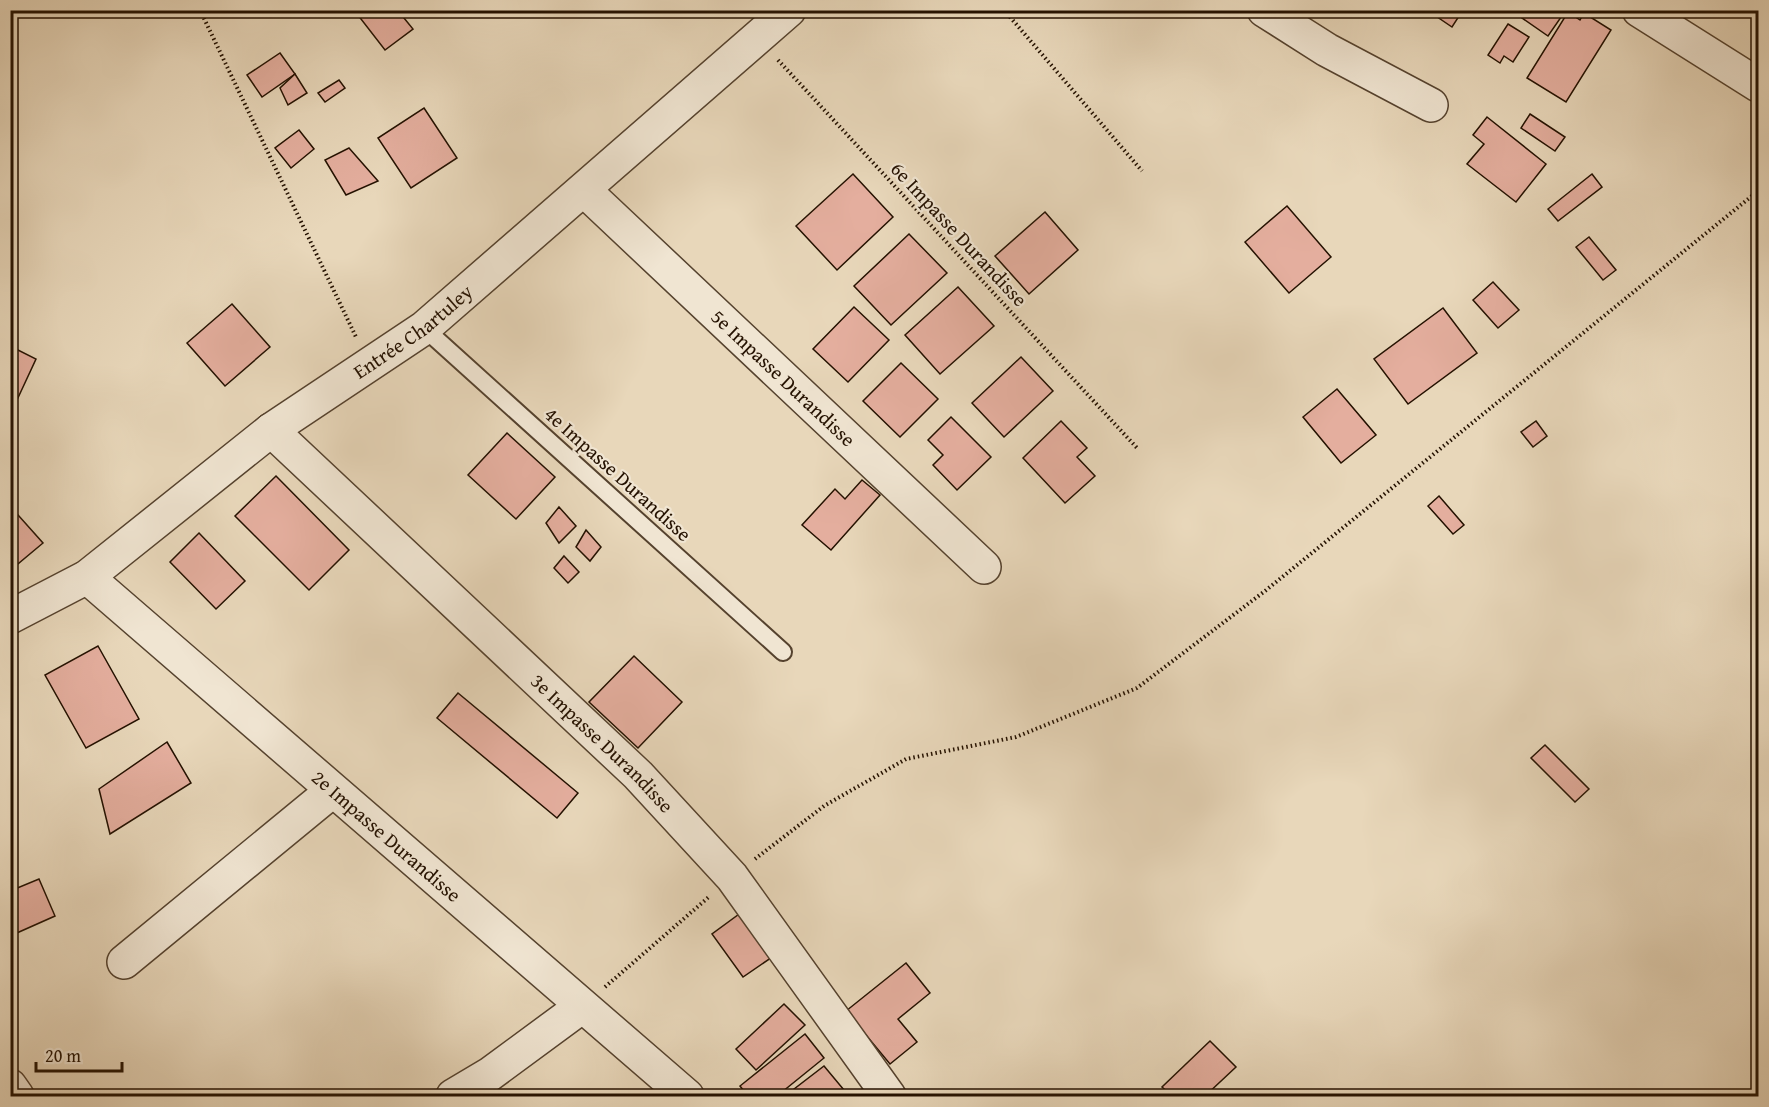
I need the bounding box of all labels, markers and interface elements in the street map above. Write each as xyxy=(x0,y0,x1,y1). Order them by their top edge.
street label: 6e Impasse Durandisse xyxy=(884,155,1034,313)
street label: Entrée Chartuley xyxy=(347,277,479,385)
street label: 5e Impasse Durandisse xyxy=(705,302,863,453)
street label: 4e Impasse Durandisse xyxy=(538,400,698,548)
street label: 3e Impasse Durandisse xyxy=(525,667,681,819)
street label: 2e Impasse Durandisse xyxy=(306,763,468,909)
scale bar xyxy=(36,1035,122,1073)
text: 20 m xyxy=(45,1042,81,1069)

